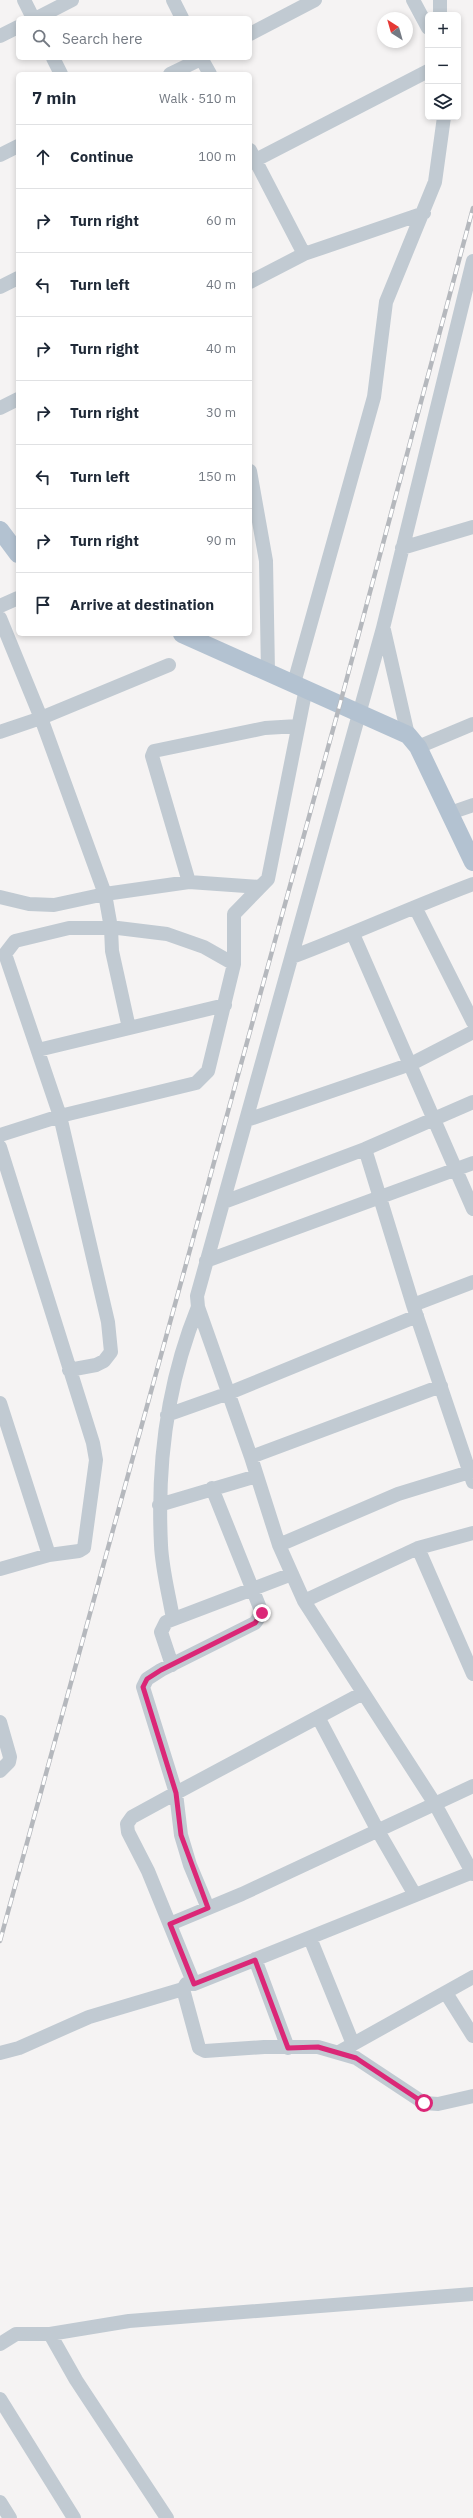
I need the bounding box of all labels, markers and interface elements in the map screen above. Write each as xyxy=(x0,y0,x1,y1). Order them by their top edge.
north arrow xyxy=(377,12,413,48)
map controls xyxy=(425,12,461,120)
button: + xyxy=(425,12,461,48)
search box xyxy=(16,16,252,60)
icon: search xyxy=(30,27,52,49)
text: Search here xyxy=(62,29,142,48)
button: − xyxy=(425,48,461,84)
button: layers xyxy=(425,84,461,120)
text: 7 min xyxy=(32,87,76,109)
text: Walk · 510 m xyxy=(159,90,236,107)
icon: ahead xyxy=(32,146,54,168)
text: Continue xyxy=(70,147,134,166)
text: 100 m xyxy=(198,148,236,165)
icon: right xyxy=(32,210,54,232)
text: Turn right xyxy=(70,211,139,230)
text: 60 m xyxy=(206,212,236,229)
icon: left xyxy=(32,274,54,296)
text: Turn left xyxy=(70,275,130,294)
text: 40 m xyxy=(206,276,236,293)
icon: right xyxy=(32,338,54,360)
text: Turn right xyxy=(70,339,139,358)
text: 40 m xyxy=(206,340,236,357)
icon: right xyxy=(32,402,54,424)
text: Turn right xyxy=(70,403,139,422)
text: 30 m xyxy=(206,404,236,421)
icon: left xyxy=(32,466,54,488)
text: Turn left xyxy=(70,467,130,486)
text: 150 m xyxy=(198,468,236,485)
icon: right xyxy=(32,530,54,552)
text: Turn right xyxy=(70,531,139,550)
text: 90 m xyxy=(206,532,236,549)
icon: arrive xyxy=(32,594,54,616)
text: Arrive at destination xyxy=(70,595,214,614)
route end xyxy=(253,1604,271,1622)
route start xyxy=(415,2094,433,2112)

